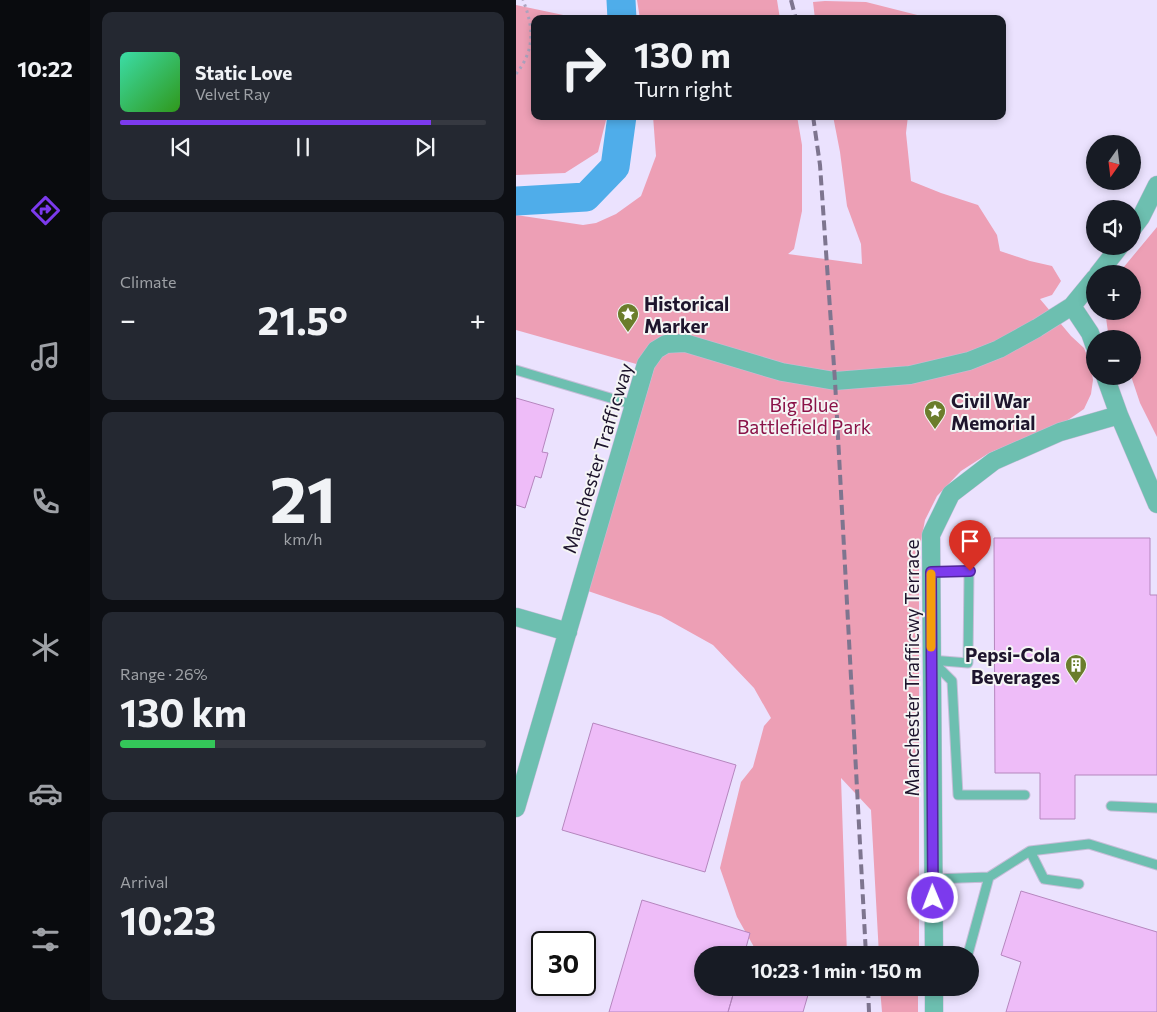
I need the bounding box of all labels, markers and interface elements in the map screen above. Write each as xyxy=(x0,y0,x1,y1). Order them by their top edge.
text: 130 m xyxy=(634,32,731,75)
icon: right xyxy=(551,35,616,100)
text: 10:22 xyxy=(17,55,73,82)
text: Static Love xyxy=(195,61,292,84)
text: Turn right xyxy=(634,75,732,102)
text: Velvet Ray xyxy=(195,84,270,103)
icon: previous xyxy=(167,133,195,161)
icon: pause xyxy=(289,133,317,161)
icon: next xyxy=(411,133,439,161)
north arrow xyxy=(1086,135,1141,190)
map controls xyxy=(1086,135,1141,385)
icon: directions xyxy=(28,193,63,228)
button: sound xyxy=(1086,200,1141,255)
button: + xyxy=(1086,265,1141,320)
text: Climate xyxy=(120,272,176,291)
place label: Historical Marker xyxy=(644,292,729,337)
text: 21.5° xyxy=(258,296,348,343)
text: − xyxy=(120,302,136,336)
text: + xyxy=(470,302,486,336)
place icon: Historical Marker xyxy=(616,302,640,333)
button: − xyxy=(1086,330,1141,385)
icon: music xyxy=(28,339,63,374)
street label: Manchester Trafficway xyxy=(557,360,637,556)
place label: Civil War Memorial xyxy=(951,389,1035,434)
park label: Big Blue Battlefield Park xyxy=(737,393,871,438)
place icon: Civil War Memorial xyxy=(923,399,947,430)
text: 21 xyxy=(270,457,336,536)
icon: phone xyxy=(28,484,63,519)
pin xyxy=(949,520,991,571)
icon: arrive xyxy=(956,527,984,555)
text: km/h xyxy=(284,529,322,548)
street label: Manchester Trafficwy Terrace xyxy=(900,539,923,797)
icon: climate xyxy=(28,630,63,665)
place label: Pepsi-Cola Beverages xyxy=(965,643,1060,688)
building icon: Pepsi-Cola Beverages xyxy=(1064,653,1088,684)
text: Range · 26% xyxy=(120,664,208,683)
text: 130 km xyxy=(120,688,247,735)
icon: car xyxy=(28,776,63,811)
position arrow xyxy=(906,871,958,923)
text: Arrival xyxy=(120,872,168,891)
text: 10:23 xyxy=(120,896,216,943)
icon: filters xyxy=(28,922,63,957)
speed limit sign: 30 xyxy=(531,931,596,996)
text: 10:23 · 1 min · 150 m xyxy=(751,959,922,982)

